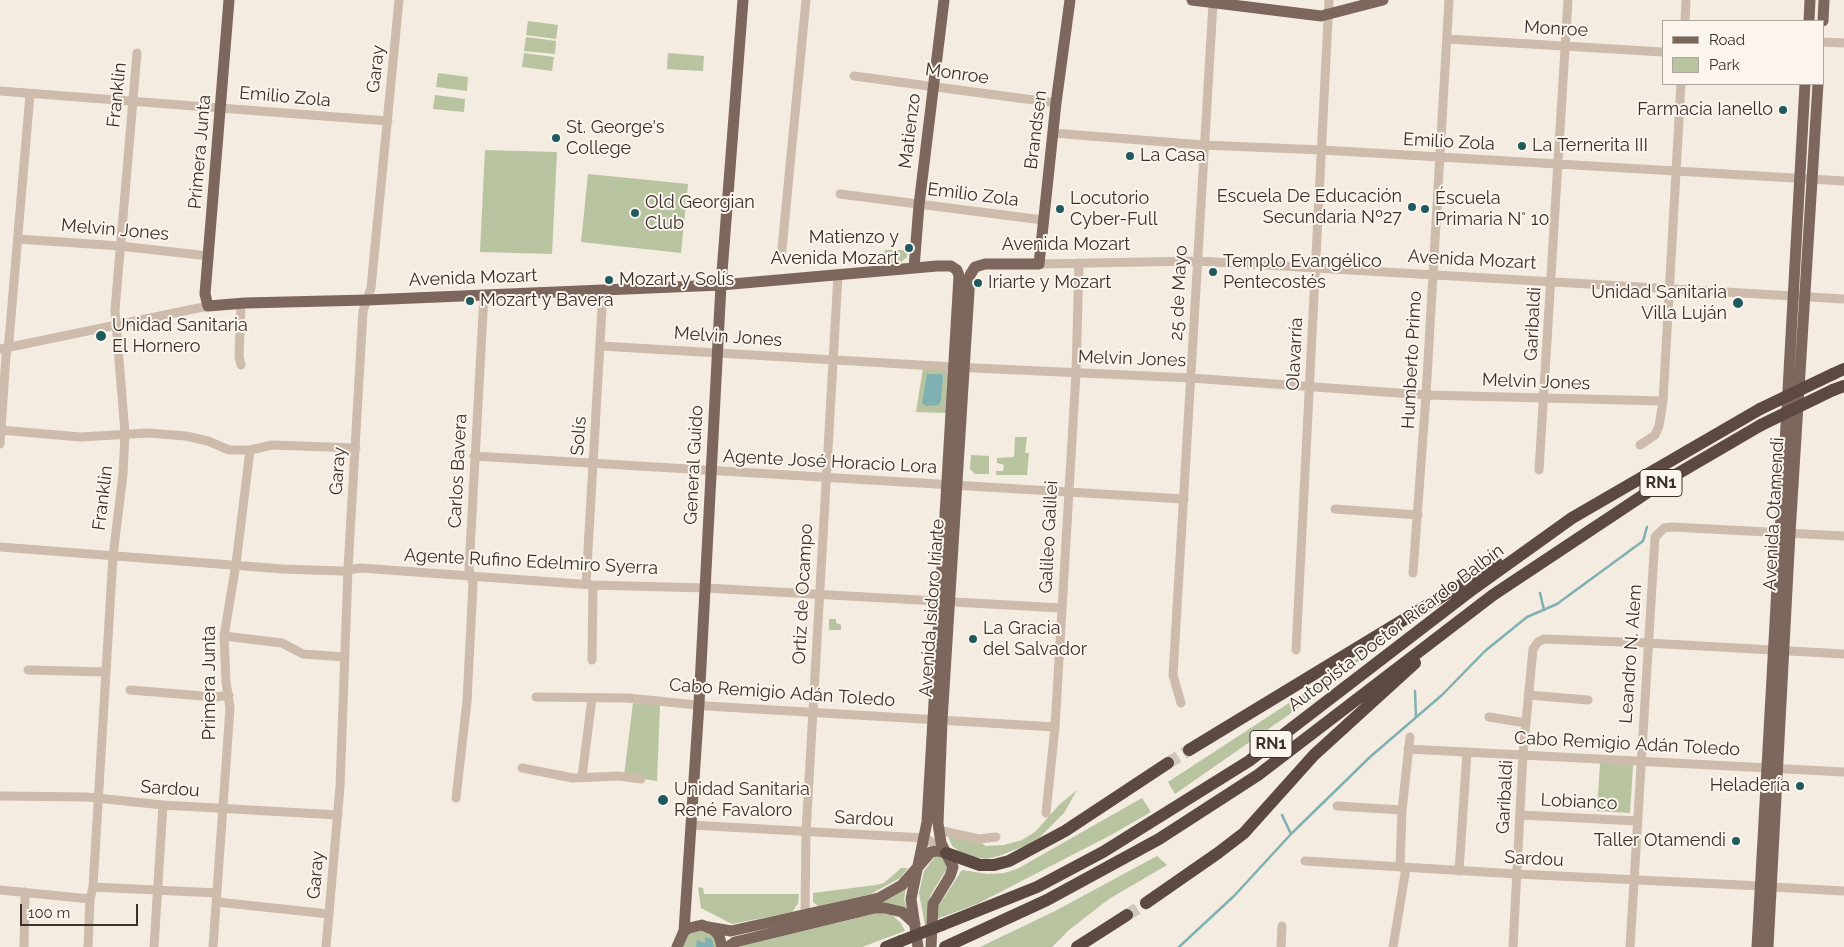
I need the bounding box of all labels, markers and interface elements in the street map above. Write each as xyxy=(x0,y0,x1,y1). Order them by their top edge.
street label: Monroe xyxy=(1523,17,1589,41)
legend xyxy=(1662,20,1824,85)
text: Road xyxy=(1709,31,1745,49)
street label: Garay xyxy=(363,44,389,94)
text: Park xyxy=(1709,56,1740,74)
street label: Monroe xyxy=(924,59,990,89)
street label: Franklin xyxy=(103,61,131,129)
street label: Emilio Zola xyxy=(238,82,332,112)
street label: Brandsen xyxy=(1020,89,1052,171)
street label: Matienzo xyxy=(895,92,925,170)
street label: Primera Junta xyxy=(184,94,216,210)
place label: Farmacia Ianello xyxy=(1637,99,1773,121)
marker: Farmacia Ianello xyxy=(1777,104,1789,116)
place label: St. George's College xyxy=(566,117,665,160)
street label: Emilio Zola xyxy=(1403,129,1495,155)
marker: St. George's College xyxy=(550,132,562,144)
place label: La Ternerita III xyxy=(1532,135,1648,157)
marker: La Ternerita III xyxy=(1516,140,1528,152)
place label: La Casa xyxy=(1140,145,1206,167)
marker: La Casa xyxy=(1124,150,1136,162)
street label: Emilio Zola xyxy=(926,179,1020,211)
place label: Escuela De Educación Secundaria Nº27 xyxy=(1217,186,1402,228)
place label: Locutorio Cyber-Full xyxy=(1070,188,1158,230)
place label: Éscuela Primaria N° 10 xyxy=(1435,188,1549,230)
place label: Old Georgian Club xyxy=(645,192,755,234)
marker: Escuela De Educación Secundaria Nº27 xyxy=(1406,201,1418,213)
marker: Locutorio Cyber-Full xyxy=(1054,203,1066,215)
marker: Éscuela Primaria N° 10 xyxy=(1419,203,1431,215)
marker: Old Georgian Club xyxy=(629,207,641,219)
street label: Melvin Jones xyxy=(60,215,170,245)
place label: Matienzo y Avenida Mozart xyxy=(770,227,899,270)
street label: Avenida Mozart xyxy=(1002,234,1130,256)
marker: Matienzo y Avenida Mozart xyxy=(903,242,915,254)
street label: 25 de Mayo xyxy=(1166,245,1192,341)
street label: Avenida Mozart xyxy=(1407,246,1537,274)
place label: Templo Evangélico Pentecostés xyxy=(1223,251,1382,294)
street label: Avenida Mozart xyxy=(408,265,538,291)
marker: Templo Evangélico Pentecostés xyxy=(1207,266,1219,278)
place label: Mozart y Solís xyxy=(619,269,734,291)
place label: Iriarte y Mozart xyxy=(988,272,1111,294)
marker: Mozart y Solís xyxy=(603,274,615,286)
marker: Iriarte y Mozart xyxy=(972,277,984,289)
place label: Unidad Sanitaria Villa Luján xyxy=(1591,282,1727,324)
street label: Garibaldi xyxy=(1520,287,1546,361)
place label: Mozart y Bavera xyxy=(480,290,614,312)
street label: Humberto Primo xyxy=(1398,290,1426,430)
marker: Mozart y Bavera xyxy=(464,295,476,307)
marker: Unidad Sanitaria Villa Luján xyxy=(1731,296,1745,310)
place label: Unidad Sanitaria El Hornero xyxy=(112,315,248,358)
street label: Olavarría xyxy=(1282,317,1308,391)
street label: Melvin Jones xyxy=(673,322,783,352)
marker: Unidad Sanitaria El Hornero xyxy=(94,329,108,343)
street label: Melvin Jones xyxy=(1077,346,1187,372)
street label: Melvin Jones xyxy=(1481,369,1591,395)
street label: General Guido xyxy=(680,405,708,525)
street label: Carlos Bavera xyxy=(444,413,472,529)
street label: Solís xyxy=(567,416,591,456)
street label: Avenida Otamendi xyxy=(1759,437,1789,591)
street label: Garay xyxy=(326,446,350,496)
street label: Agente José Horacio Lora xyxy=(722,446,938,478)
street label: Franklin xyxy=(88,464,118,532)
road number: RN1 xyxy=(1640,469,1682,496)
street label: Galileo Galilei xyxy=(1035,480,1063,594)
street label: Avenida Isidoro Iriarte xyxy=(915,518,949,698)
street label: Ortiz de Ocampo xyxy=(789,523,817,665)
street label: Autopista Doctor Ricardo Balbín xyxy=(1284,540,1508,716)
street label: Agente Rufino Edelmiro Syerra xyxy=(403,545,659,579)
street label: Leandro N. Alem xyxy=(1615,584,1647,724)
place label: La Gracia del Salvador xyxy=(983,618,1087,660)
street label: Primera Junta xyxy=(199,626,221,740)
marker: La Gracia del Salvador xyxy=(967,633,979,645)
street label: Cabo Remigio Adán Toledo xyxy=(668,674,896,712)
street label: Cabo Remigio Adán Toledo xyxy=(1513,727,1741,761)
road number: RN1 xyxy=(1250,731,1292,758)
street label: Garibaldi xyxy=(1492,760,1518,834)
place label: Heladería xyxy=(1710,775,1790,797)
street label: Sardou xyxy=(140,776,200,802)
place label: Unidad Sanitaria René Favaloro xyxy=(674,779,810,822)
marker: Heladería xyxy=(1794,780,1806,792)
street label: Lobianco xyxy=(1540,789,1618,815)
marker: Unidad Sanitaria René Favaloro xyxy=(656,793,670,807)
street label: Sardou xyxy=(834,807,894,831)
place label: Taller Otamendi xyxy=(1594,830,1726,852)
marker: Taller Otamendi xyxy=(1730,835,1742,847)
street label: Sardou xyxy=(1504,847,1564,871)
street label: Garay xyxy=(303,850,329,900)
scale bar xyxy=(22,894,140,926)
text: 100 m xyxy=(28,904,70,922)

